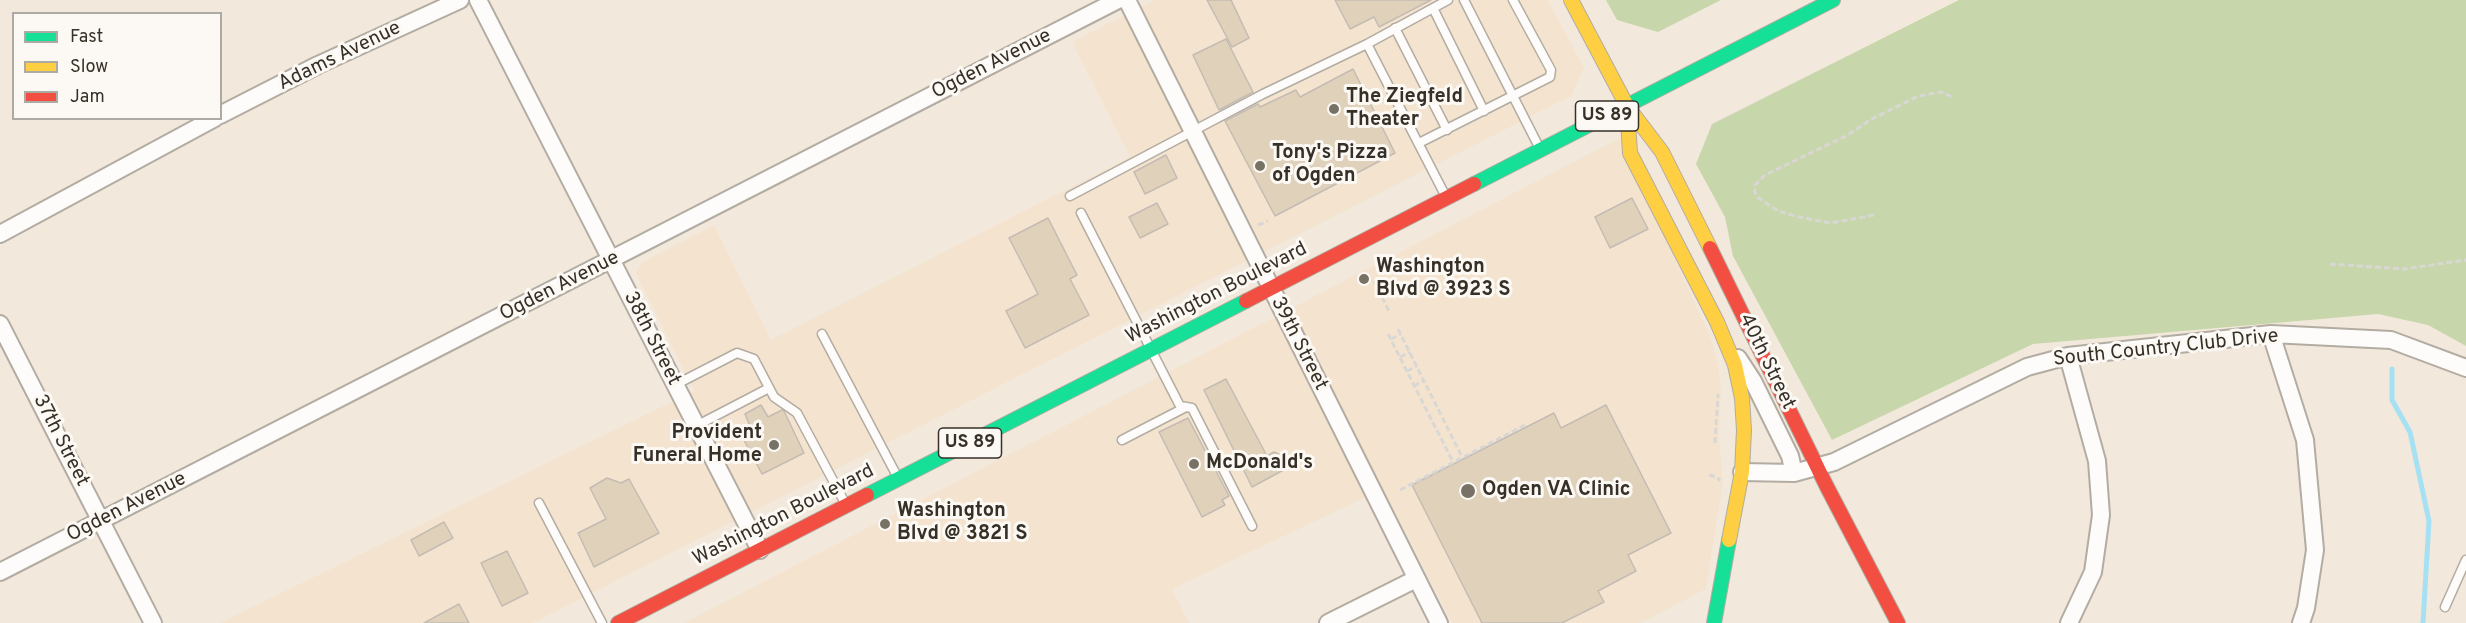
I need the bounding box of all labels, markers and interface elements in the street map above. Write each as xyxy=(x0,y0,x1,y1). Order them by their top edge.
legend xyxy=(12,12,222,120)
street label: Adams Avenue xyxy=(275,17,405,97)
street label: Ogden Avenue xyxy=(928,25,1056,105)
text: Fast xyxy=(70,26,103,49)
text: Slow xyxy=(70,56,108,79)
text: Jam xyxy=(70,86,105,109)
place label: The Ziegfeld Theater xyxy=(1346,86,1463,133)
road number: US 89 xyxy=(1576,101,1638,131)
marker: The Ziegfeld Theater xyxy=(1327,102,1341,116)
place label: Tony's Pizza of Ogden xyxy=(1272,142,1388,189)
marker: Tony's Pizza of Ogden xyxy=(1253,159,1267,173)
street label: Washington Boulevard xyxy=(1122,238,1312,350)
street label: Ogden Avenue xyxy=(496,247,624,327)
place label: Washington Blvd @ 3923 S xyxy=(1376,256,1510,303)
marker: Washington Blvd @ 3923 S xyxy=(1357,272,1371,286)
street label: 38th Street xyxy=(617,288,685,390)
street label: 39th Street xyxy=(1264,293,1332,395)
street label: 40th Street xyxy=(1733,310,1799,414)
street label: South Country Club Drive xyxy=(2052,325,2280,373)
street label: 37th Street xyxy=(27,391,93,491)
place label: Provident Funeral Home xyxy=(633,422,762,469)
road number: US 89 xyxy=(938,428,1002,458)
marker: Provident Funeral Home xyxy=(767,438,781,452)
place label: McDonald's xyxy=(1206,452,1313,476)
marker: McDonald's xyxy=(1187,457,1201,471)
street label: Washington Boulevard xyxy=(689,460,879,572)
street label: Ogden Avenue xyxy=(63,468,191,548)
place label: Ogden VA Clinic xyxy=(1482,479,1631,503)
marker: Ogden VA Clinic xyxy=(1459,482,1477,500)
place label: Washington Blvd @ 3821 S xyxy=(897,500,1027,547)
marker: Washington Blvd @ 3821 S xyxy=(878,517,892,531)

